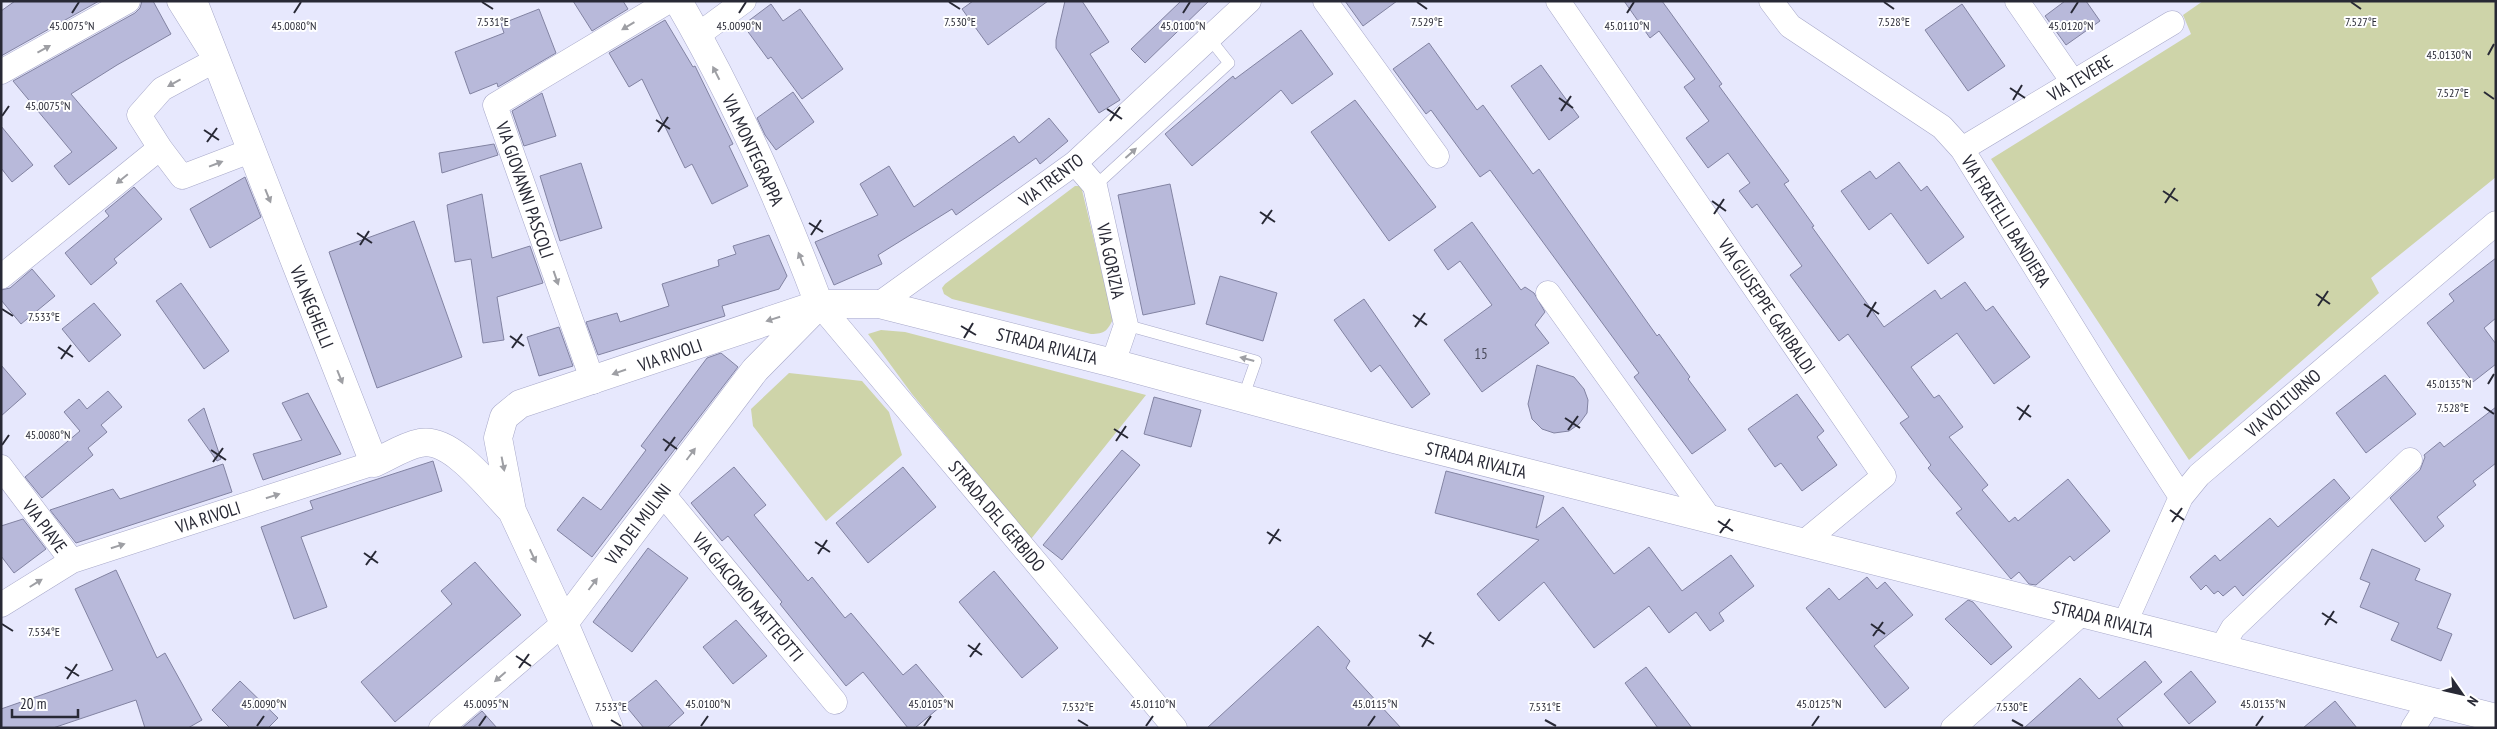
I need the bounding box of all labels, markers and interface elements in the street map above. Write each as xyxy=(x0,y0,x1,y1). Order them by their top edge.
text: 7.531°E xyxy=(477,14,509,29)
text: 7.530°E xyxy=(944,14,976,29)
text: 7.529°E xyxy=(1411,14,1443,29)
text: 7.528°E xyxy=(1878,14,1910,29)
text: 7.527°E xyxy=(2345,14,2377,29)
text: 45.0075°N xyxy=(49,18,95,33)
text: 45.0080°N xyxy=(271,18,317,33)
text: 45.0090°N xyxy=(716,18,762,33)
text: 45.0100°N xyxy=(1160,18,1206,33)
text: 45.0110°N xyxy=(1604,18,1650,33)
text: 45.0120°N xyxy=(2048,18,2094,33)
one-way arrow xyxy=(621,22,634,31)
one-way arrow xyxy=(37,44,50,53)
text: 45.0130°N xyxy=(2426,47,2472,62)
street label: VIA TEVERE xyxy=(2042,50,2117,107)
one-way arrow xyxy=(712,65,720,80)
one-way arrow xyxy=(167,78,181,87)
text: 7.527°E xyxy=(2437,85,2469,100)
street label: VIA MONTEGRAPPA xyxy=(717,90,789,210)
text: 45.0075°N xyxy=(25,98,71,113)
street label: VIA GIOVANNI PASCOLI xyxy=(491,118,559,261)
one-way arrow xyxy=(1124,147,1136,159)
street label: VIA TRENTO xyxy=(1013,148,1088,212)
street label: VIA FRATELLI BANDIERA xyxy=(1956,150,2056,292)
one-way arrow xyxy=(209,160,224,168)
one-way arrow xyxy=(116,173,129,184)
one-way arrow xyxy=(264,189,272,204)
street label: VIA GORIZIA xyxy=(1092,220,1130,301)
street label: VIA GIUSEPPE GARIBALDI xyxy=(1713,233,1821,378)
one-way arrow xyxy=(797,252,805,266)
street label: VIA NEGHELLI xyxy=(285,261,339,352)
one-way arrow xyxy=(552,271,560,286)
text: 7.533°E xyxy=(28,309,60,324)
one-way arrow xyxy=(765,316,780,324)
street label: STRADA RIVALTA xyxy=(994,322,1100,370)
street label: VIA RIVOLI xyxy=(634,333,705,377)
house number: 15 xyxy=(1474,344,1488,363)
one-way arrow xyxy=(1239,354,1254,362)
street label: VIA VOLTURNO xyxy=(2240,364,2326,443)
one-way arrow xyxy=(612,369,627,376)
one-way arrow xyxy=(336,370,344,384)
text: 45.0135°N xyxy=(2426,376,2472,391)
text: 7.528°E xyxy=(2437,400,2469,415)
text: 45.0080°N xyxy=(25,427,71,442)
street label: STRADA RIVALTA xyxy=(1423,436,1529,484)
one-way arrow xyxy=(686,448,697,461)
one-way arrow xyxy=(499,456,507,471)
street label: STRADA DEL GERBIDO xyxy=(944,456,1050,576)
street label: VIA DEI MULINI xyxy=(599,479,676,570)
one-way arrow xyxy=(265,492,280,499)
street label: VIA PIAVE xyxy=(17,494,72,557)
street label: VIA RIVOLI xyxy=(172,496,243,539)
street label: VIA GIACOMO MATTEOTTI xyxy=(687,527,809,666)
one-way arrow xyxy=(111,542,126,550)
one-way arrow xyxy=(528,548,537,563)
one-way arrow xyxy=(588,578,599,591)
one-way arrow xyxy=(30,579,43,588)
street label: STRADA RIVALTA xyxy=(2050,595,2156,643)
text: 7.534°E xyxy=(28,624,60,639)
north arrow xyxy=(2437,669,2487,719)
one-way arrow xyxy=(495,671,507,683)
scale bar xyxy=(12,686,79,718)
text: N xyxy=(2463,693,2482,709)
text: 20 m xyxy=(20,694,46,713)
text: 45.0090°N xyxy=(241,696,287,711)
text: 45.0095°N xyxy=(463,696,509,711)
text: 45.0100°N xyxy=(685,696,731,711)
text: 45.0105°N xyxy=(908,696,954,711)
text: 45.0110°N xyxy=(1130,696,1176,711)
text: 45.0115°N xyxy=(1352,696,1398,711)
text: 45.0125°N xyxy=(1796,696,1842,711)
text: 45.0135°N xyxy=(2240,696,2286,711)
text: 7.533°E xyxy=(595,699,627,714)
text: 7.532°E xyxy=(1062,699,1094,714)
text: 7.531°E xyxy=(1529,699,1561,714)
text: 7.530°E xyxy=(1996,699,2028,714)

